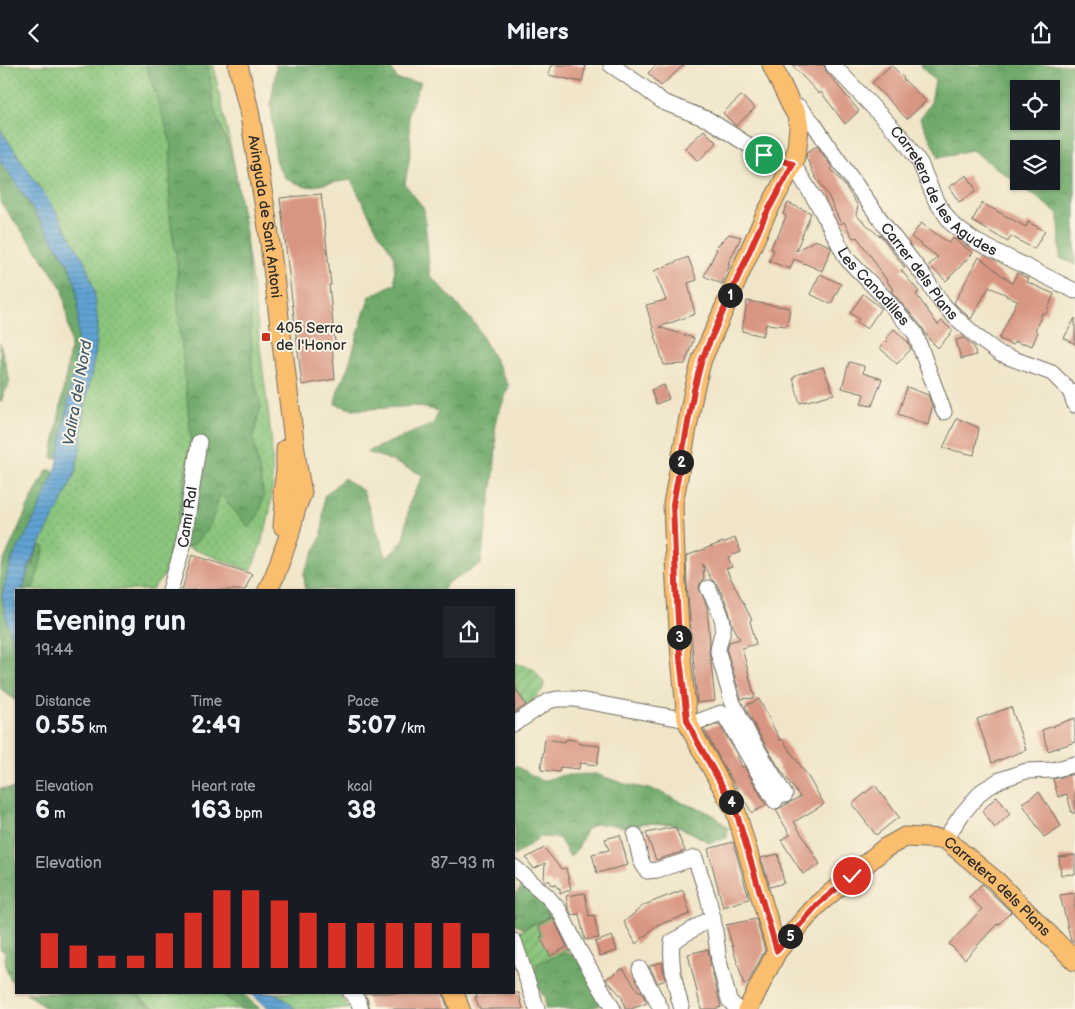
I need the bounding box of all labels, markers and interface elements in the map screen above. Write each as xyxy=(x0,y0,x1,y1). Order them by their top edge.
icon: back xyxy=(20,19,48,47)
text: Milers xyxy=(506,19,569,46)
icon: share xyxy=(1027,19,1055,47)
map controls xyxy=(1010,80,1060,190)
button: locate xyxy=(1010,80,1060,130)
street label: Carretera de les Agudes xyxy=(886,122,1001,260)
street label: Avinguda de Sant Antoni xyxy=(244,134,286,299)
pin xyxy=(743,134,785,176)
button: layers xyxy=(1010,140,1060,190)
icon: arrive xyxy=(750,141,778,169)
street label: Carrer dels Plans xyxy=(876,219,963,324)
street label: Les Canadilles xyxy=(833,244,914,330)
pin: 1 xyxy=(718,283,742,307)
text: 1 xyxy=(728,287,733,304)
place label: 405 Serra de l'Honor xyxy=(276,319,347,355)
marker: 405 Serra de l'Honor xyxy=(260,331,272,343)
water label: Valira del Nord xyxy=(59,338,97,447)
pin: 2 xyxy=(668,449,694,475)
text: 2 xyxy=(677,454,686,471)
street label: Cami Ral xyxy=(173,485,202,549)
text: Evening run xyxy=(35,605,186,638)
button: share xyxy=(443,606,495,658)
pin: 3 xyxy=(666,625,692,649)
text: 3 xyxy=(675,629,684,646)
text: 19:44 xyxy=(35,641,73,660)
text: Distance xyxy=(35,693,91,710)
text: Time xyxy=(191,693,222,710)
text: Pace xyxy=(347,693,379,710)
text: 0.55 xyxy=(35,710,85,741)
text: 2:49 xyxy=(191,710,241,741)
text: 5:07 xyxy=(347,710,397,741)
text: km xyxy=(85,720,107,737)
text: /km xyxy=(397,720,425,737)
text: Elevation xyxy=(35,778,93,795)
text: Heart rate xyxy=(191,778,256,795)
text: kcal xyxy=(347,778,372,795)
pin: 4 xyxy=(718,789,744,815)
text: 4 xyxy=(727,794,736,811)
text: 6 xyxy=(35,795,50,826)
text: 163 xyxy=(191,795,231,826)
text: 38 xyxy=(347,795,377,826)
text: m xyxy=(50,805,66,822)
text: bpm xyxy=(231,805,263,822)
street label: Carretera dels Plans xyxy=(940,832,1055,941)
text: Elevation xyxy=(35,854,102,873)
text: 87–93 m xyxy=(431,854,495,873)
pin xyxy=(831,855,873,897)
icon: check xyxy=(838,862,866,890)
pin: 5 xyxy=(778,923,802,949)
text: 5 xyxy=(786,928,795,945)

